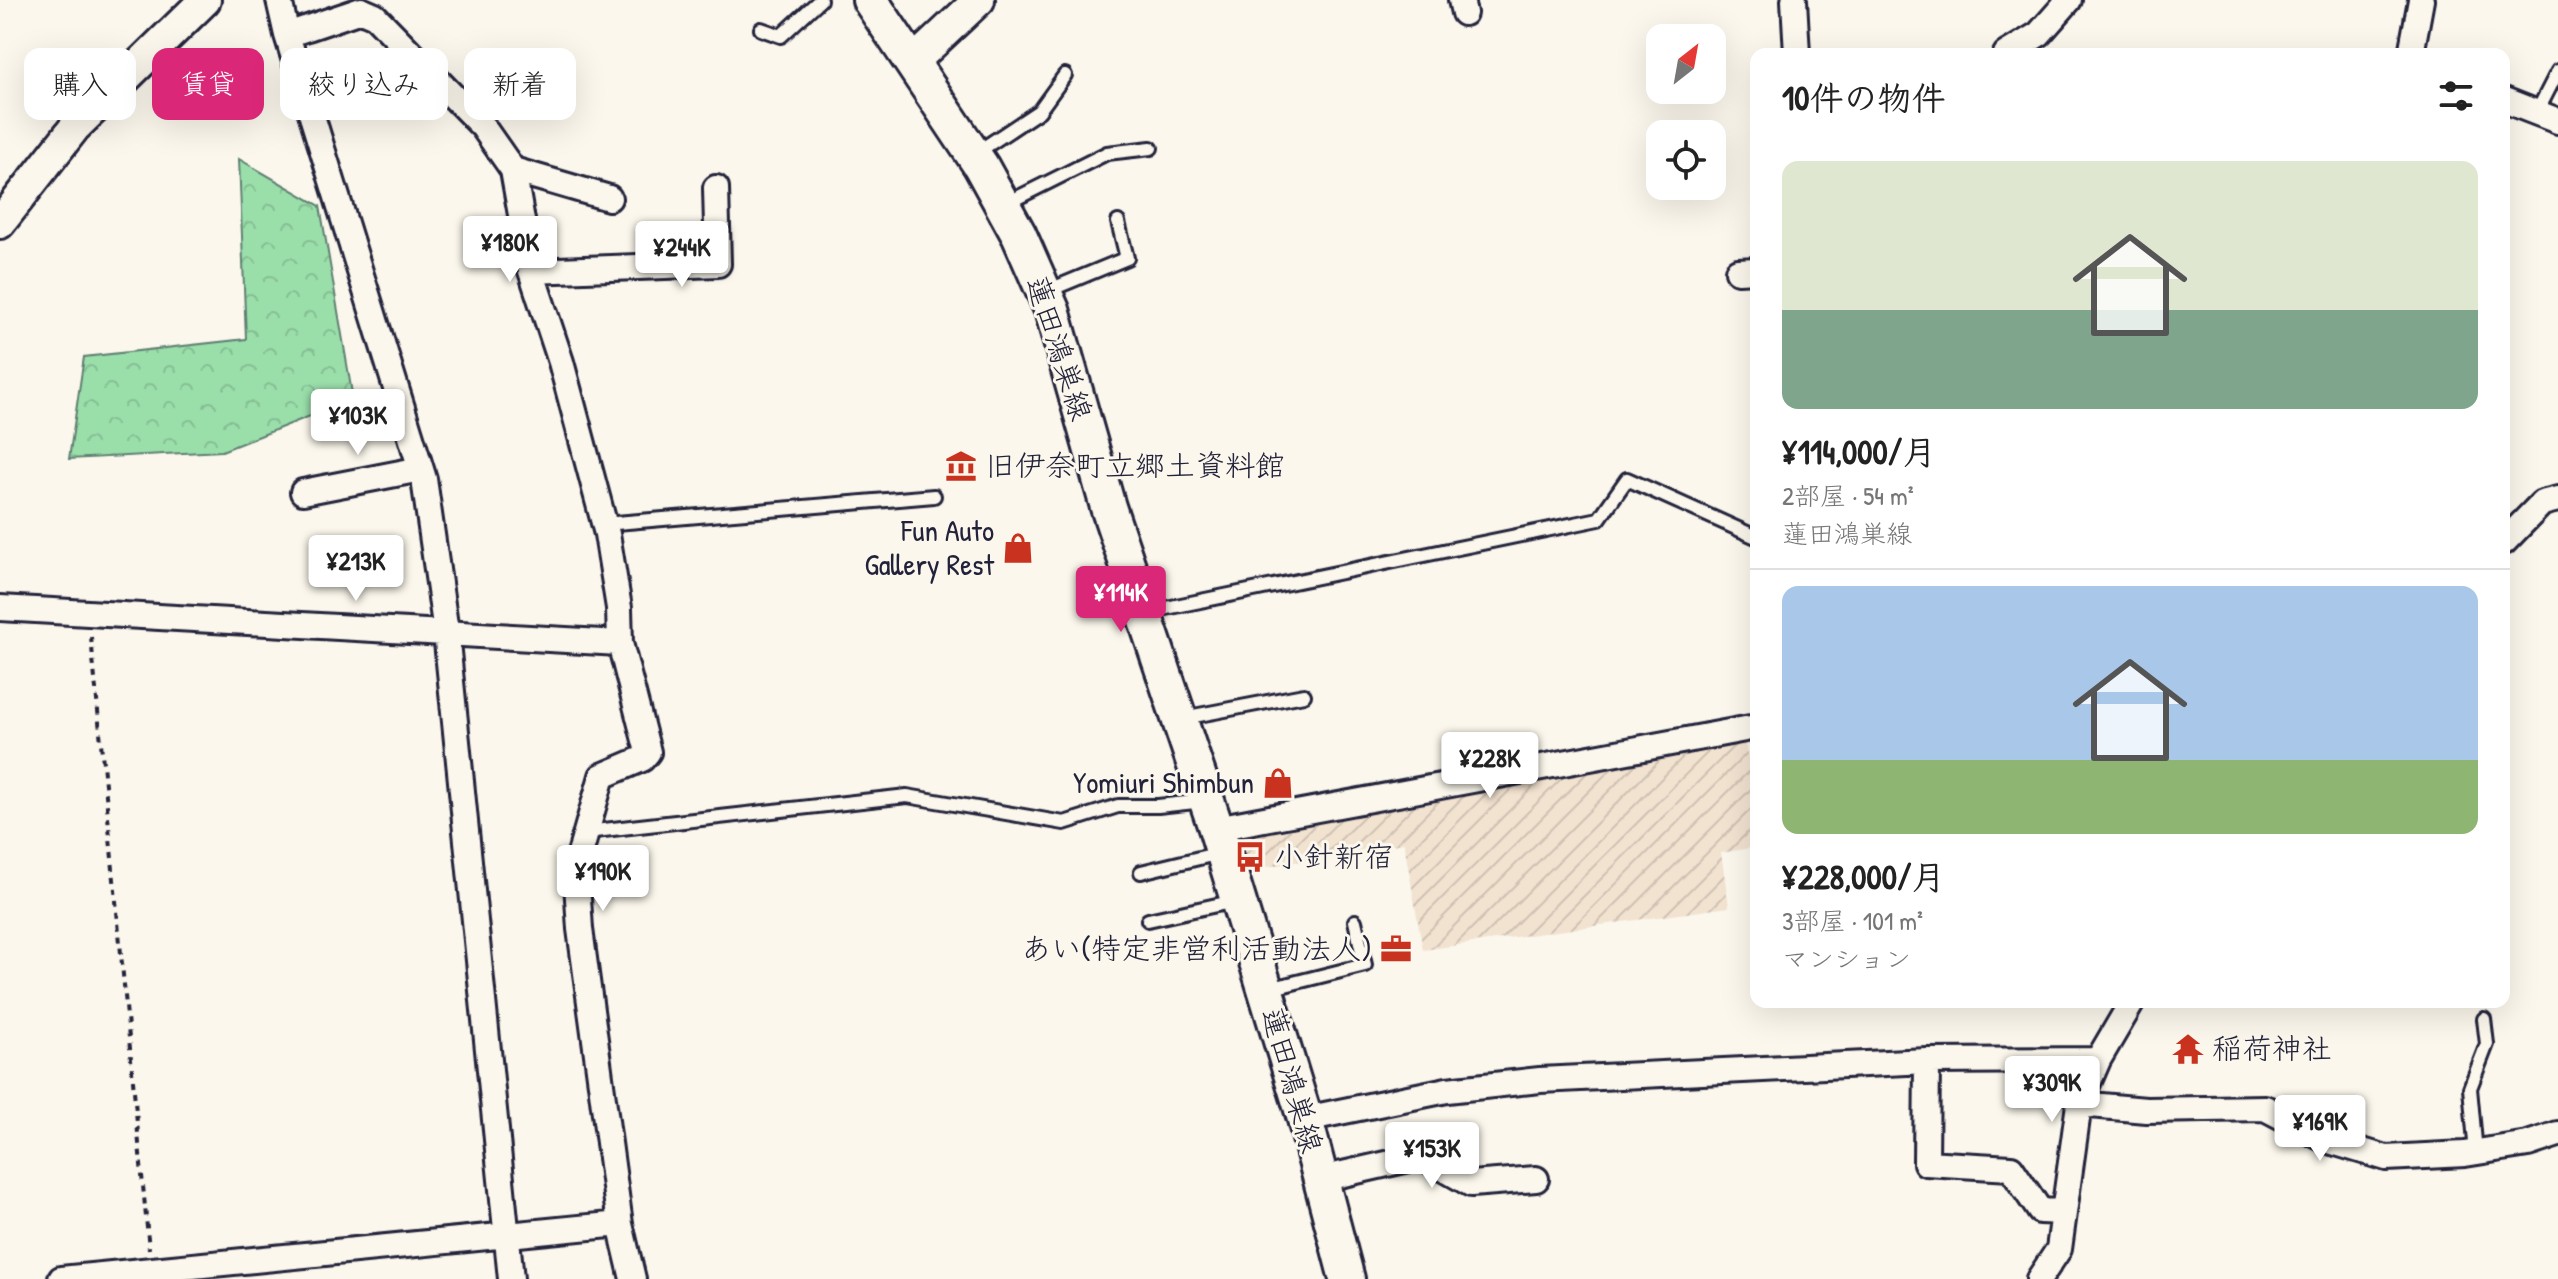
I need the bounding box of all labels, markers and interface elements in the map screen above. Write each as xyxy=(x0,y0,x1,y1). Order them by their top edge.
north arrow xyxy=(1646,24,1726,104)
map controls xyxy=(1646,24,1726,200)
chip: 購入 xyxy=(24,48,136,120)
chip: 賃貸 xyxy=(152,48,264,120)
chip: 絞り込み xyxy=(280,48,448,120)
chip: 新着 xyxy=(464,48,576,120)
icon: filters xyxy=(2434,74,2478,118)
text: 10件の物件 xyxy=(1782,75,1946,121)
button: locate xyxy=(1646,120,1726,200)
icon: home xyxy=(2058,213,2202,357)
pin: ¥180K xyxy=(454,216,566,284)
pin: ¥244K xyxy=(626,221,738,289)
text: ¥180K xyxy=(481,224,539,259)
text: ¥244K xyxy=(653,229,711,264)
street label: 蓮田鴻巣線 xyxy=(1018,270,1102,425)
pin: ¥103K xyxy=(302,389,414,457)
text: ¥103K xyxy=(329,397,387,432)
text: ¥114,000/月 xyxy=(1782,429,1936,475)
place label: 旧伊奈町立郷土資料館 xyxy=(985,445,1285,485)
museum icon: 旧伊奈町立郷土資料館 xyxy=(944,449,978,483)
text: 2部屋 · 54 m² xyxy=(1782,478,1914,513)
place label: Fun Auto Gallery Rest xyxy=(864,510,995,584)
text: 蓮田鴻巣線 xyxy=(1782,516,1912,551)
shop icon: Fun Auto Gallery Rest xyxy=(1001,531,1035,565)
pin: ¥213K xyxy=(300,535,412,603)
text: ¥213K xyxy=(327,543,385,578)
pin: ¥114K xyxy=(1065,566,1177,634)
text: ¥114K xyxy=(1094,574,1148,609)
icon: home xyxy=(2058,638,2202,782)
pin: ¥228K xyxy=(1434,732,1546,800)
text: ¥228K xyxy=(1459,740,1521,775)
place label: Yomiuri Shimbun xyxy=(1073,762,1254,802)
shop icon: Yomiuri Shimbun xyxy=(1261,766,1295,800)
place label: 小針新宿 xyxy=(1274,836,1394,876)
bus stop icon: 小針新宿 xyxy=(1233,840,1267,874)
pin: ¥190K xyxy=(547,845,659,913)
text: ¥190K xyxy=(575,853,631,888)
text: ¥228,000/月 xyxy=(1782,854,1945,900)
text: 3部屋 · 101 m² xyxy=(1782,903,1923,938)
place label: あい(特定非営利活動法人) xyxy=(1021,928,1372,968)
office icon: あい(特定非営利活動法人) xyxy=(1379,932,1413,966)
text: マンション xyxy=(1782,941,1911,976)
street label: 蓮田鴻巣線 xyxy=(1253,1002,1333,1157)
place label: 稲荷神社 xyxy=(2212,1028,2332,1068)
temple icon: 稲荷神社 xyxy=(2171,1032,2205,1066)
pin: ¥309K xyxy=(1996,1056,2108,1124)
text: ¥309K xyxy=(2023,1064,2081,1099)
pin: ¥169K xyxy=(2264,1095,2376,1163)
text: ¥169K xyxy=(2292,1103,2348,1138)
pin: ¥153K xyxy=(1376,1122,1488,1190)
text: ¥153K xyxy=(1403,1130,1461,1165)

